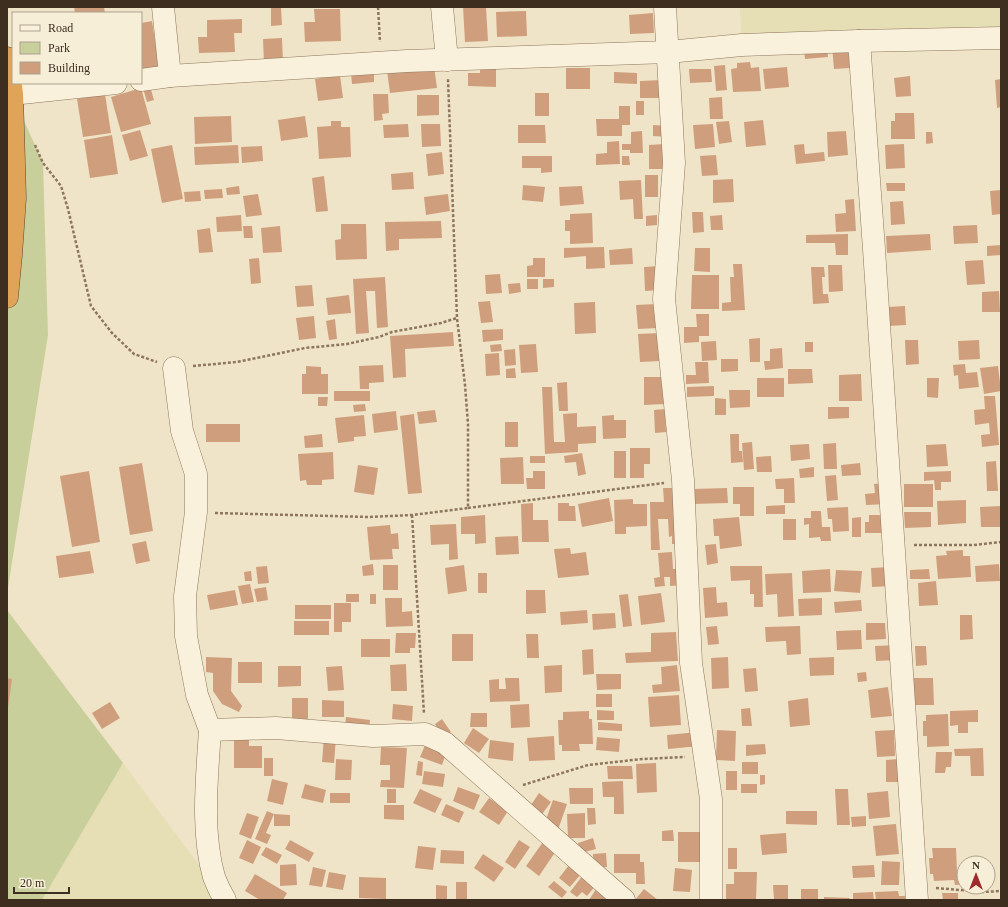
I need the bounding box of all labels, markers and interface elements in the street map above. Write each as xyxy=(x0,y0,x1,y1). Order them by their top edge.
legend xyxy=(12,12,142,84)
text: Road xyxy=(48,21,73,35)
text: Park xyxy=(48,41,70,55)
text: Building xyxy=(48,61,90,75)
north arrow xyxy=(956,855,996,895)
text: N xyxy=(972,859,980,871)
scale bar xyxy=(14,869,69,895)
text: 20 m xyxy=(20,876,45,890)

